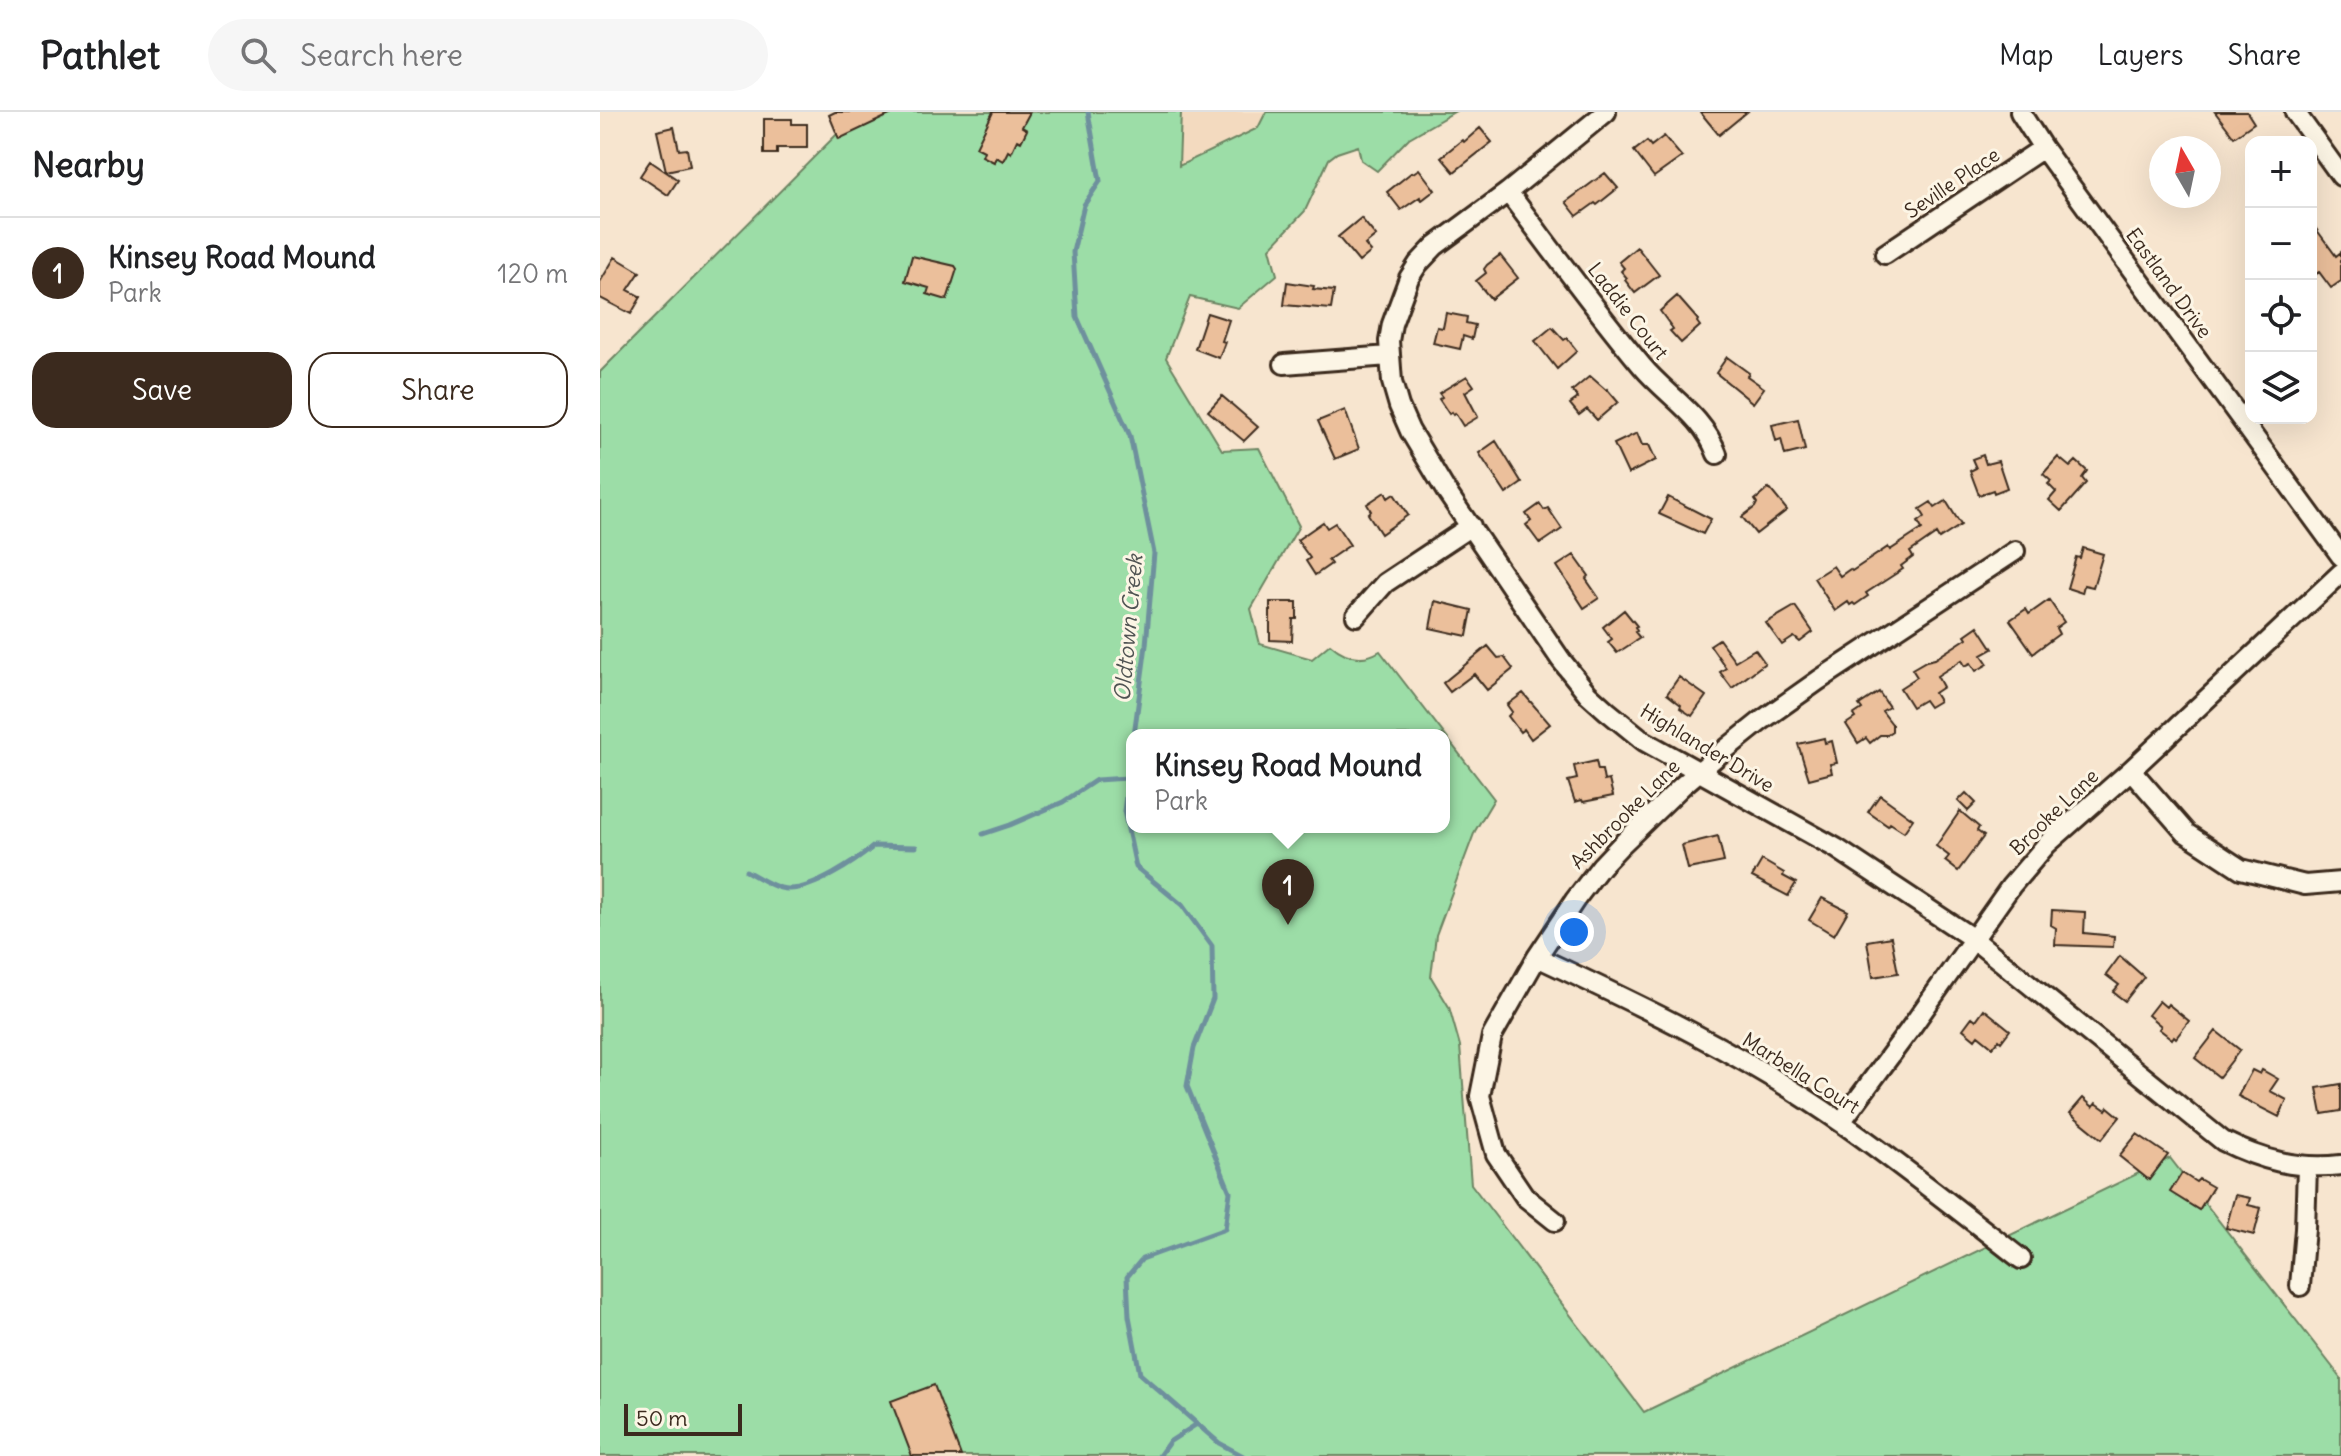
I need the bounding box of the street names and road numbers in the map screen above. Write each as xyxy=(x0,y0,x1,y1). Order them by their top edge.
street label: Seville Place xyxy=(1900,142,2004,223)
street label: Eastland Drive xyxy=(2121,223,2218,343)
street label: Laddie Court xyxy=(1583,257,1674,364)
street label: Highlander Drive xyxy=(1636,698,1779,797)
street label: Ashbrooke Lane xyxy=(1565,754,1685,874)
street label: Brooke Lane xyxy=(2004,763,2103,860)
street label: Marbella Court xyxy=(1738,1027,1865,1119)

